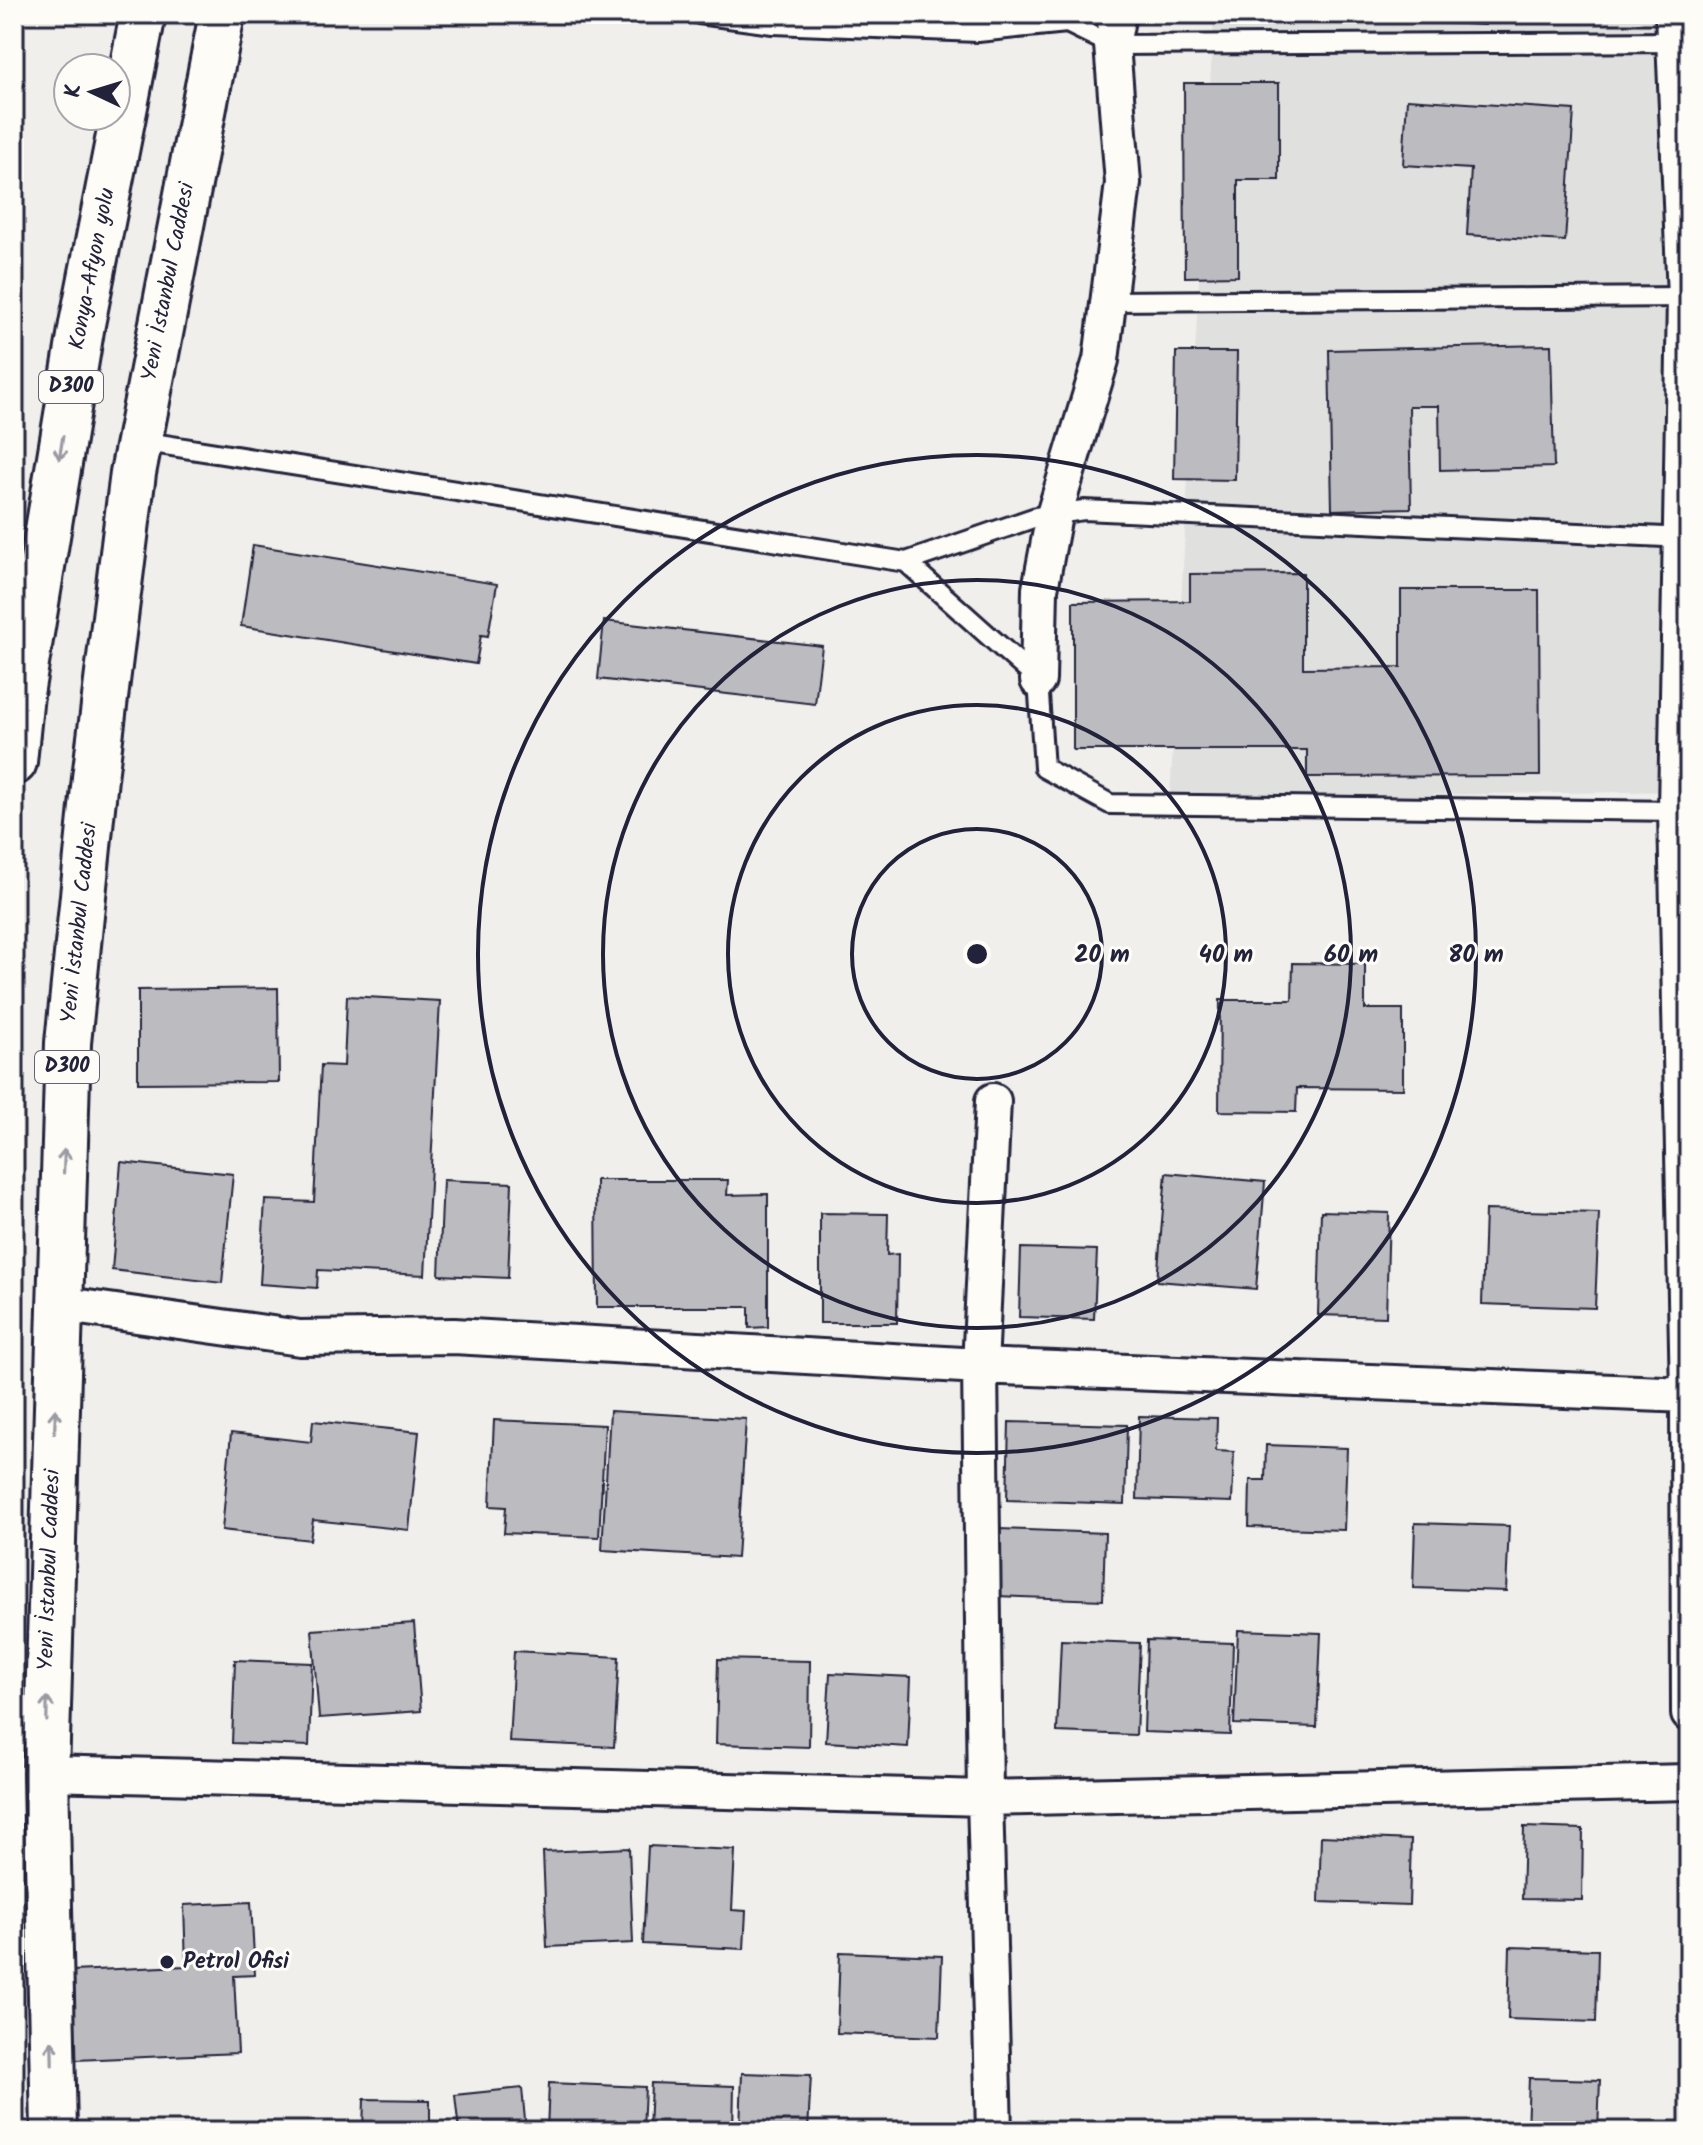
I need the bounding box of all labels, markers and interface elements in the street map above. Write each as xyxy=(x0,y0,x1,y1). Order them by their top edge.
north arrow xyxy=(52,52,132,132)
text: K xyxy=(57,83,92,99)
street label: Yeni İstanbul Caddesi xyxy=(133,179,206,384)
street label: Konya-Afyon yolu xyxy=(60,185,126,353)
road number: D300 xyxy=(39,371,103,403)
one-way arrow xyxy=(53,435,68,461)
street label: Yeni İstanbul Caddesi xyxy=(52,820,108,1025)
text: 20 m xyxy=(1074,936,1130,975)
text: 40 m xyxy=(1199,936,1253,975)
text: 60 m xyxy=(1324,936,1378,975)
text: 80 m xyxy=(1448,936,1504,975)
centre of rings xyxy=(963,940,991,968)
road number: D300 xyxy=(35,1051,99,1083)
one-way arrow xyxy=(56,1148,71,1175)
one-way arrow xyxy=(47,1408,62,1435)
street label: Yeni İstanbul Caddesi xyxy=(29,1468,71,1671)
one-way arrow xyxy=(39,1696,55,1723)
place label: Petrol Ofisi xyxy=(183,1945,290,1980)
marker: Petrol Ofisi xyxy=(158,1953,176,1971)
one-way arrow xyxy=(45,2040,60,2067)

